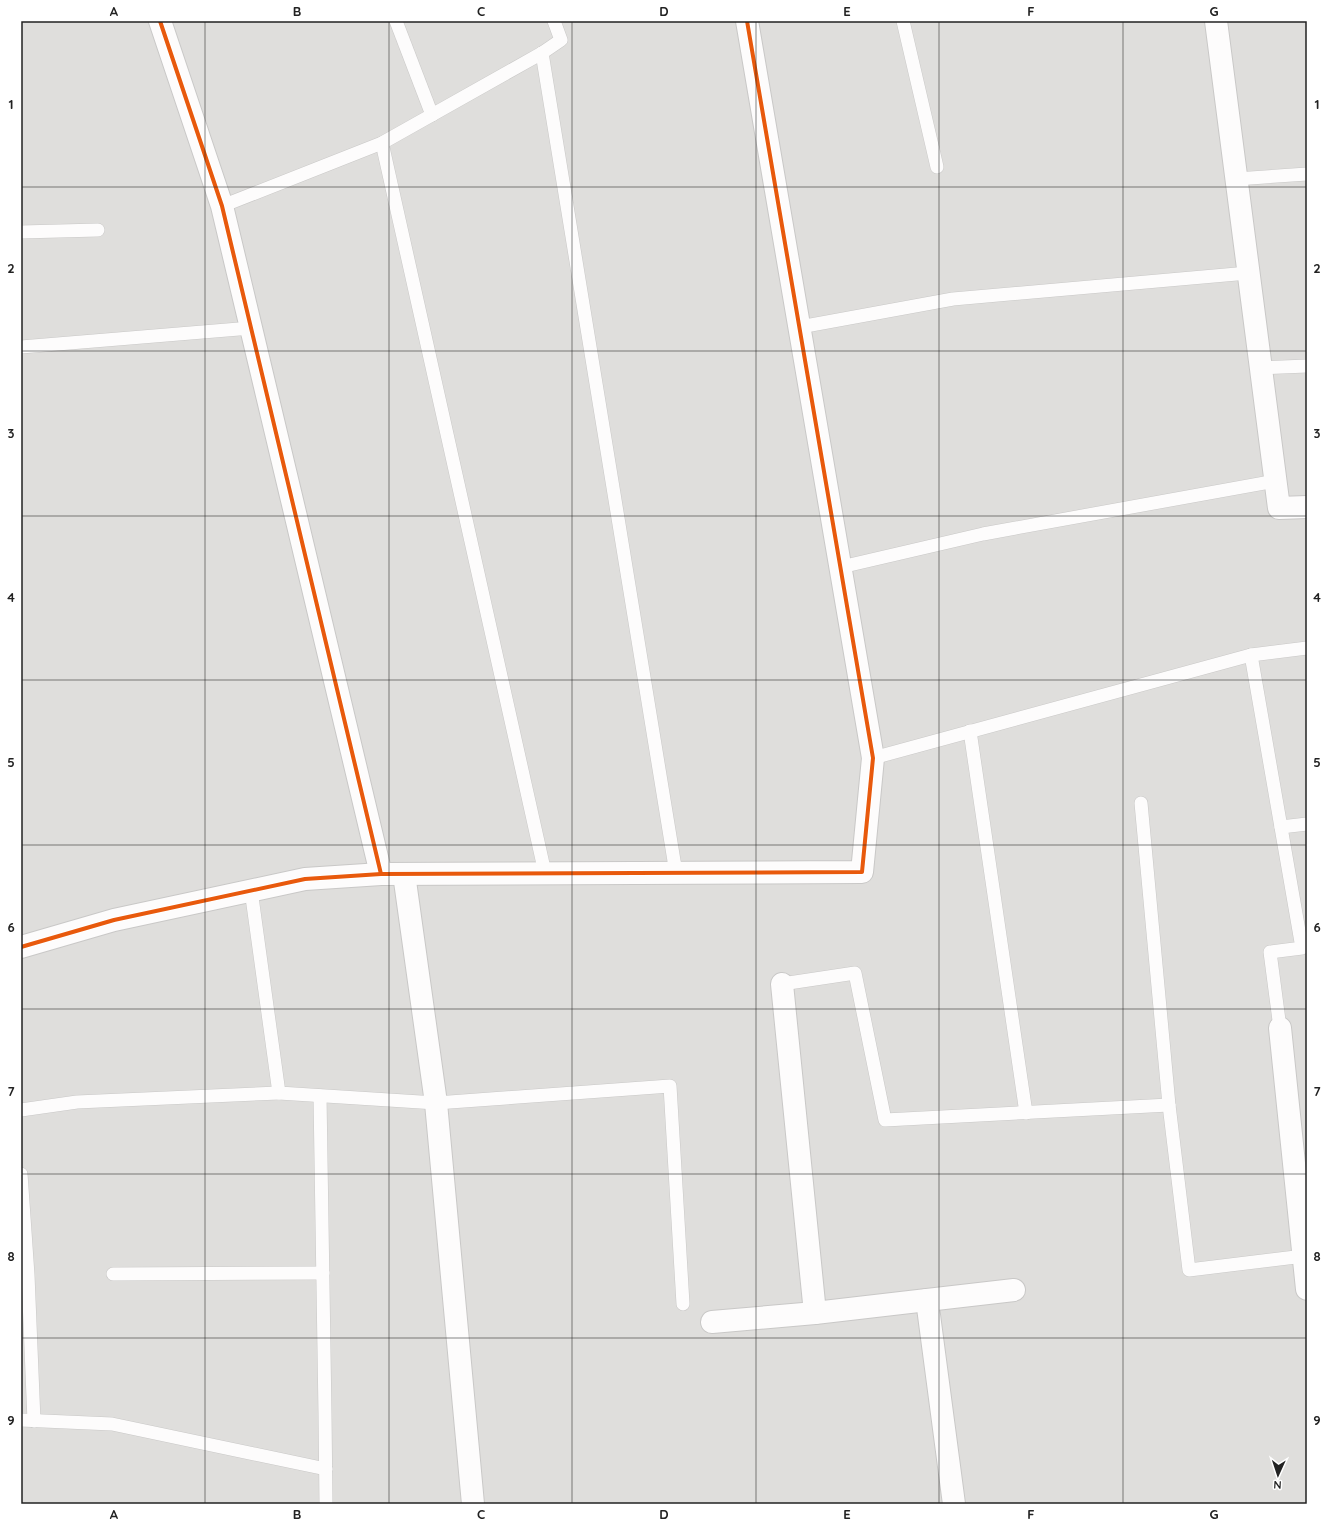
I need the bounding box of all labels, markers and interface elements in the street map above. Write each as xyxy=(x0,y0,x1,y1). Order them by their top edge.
text: A xyxy=(110,3,119,19)
text: B xyxy=(293,3,301,19)
text: C xyxy=(477,3,485,19)
text: D xyxy=(659,3,669,19)
text: E xyxy=(843,3,851,19)
text: F xyxy=(1027,3,1035,19)
text: G xyxy=(1209,3,1219,19)
text: 1 xyxy=(8,96,14,112)
text: 1 xyxy=(1314,96,1320,112)
text: 2 xyxy=(7,260,15,276)
text: 2 xyxy=(1313,260,1321,276)
text: 3 xyxy=(8,425,15,441)
text: 3 xyxy=(1314,425,1321,441)
text: 4 xyxy=(7,589,15,605)
text: 4 xyxy=(1313,589,1321,605)
text: 5 xyxy=(7,754,15,770)
text: 5 xyxy=(1313,754,1321,770)
text: 6 xyxy=(7,919,15,935)
text: 6 xyxy=(1313,919,1321,935)
text: 7 xyxy=(7,1083,15,1099)
text: 7 xyxy=(1313,1083,1321,1099)
text: 8 xyxy=(7,1248,15,1264)
text: 8 xyxy=(1313,1248,1321,1264)
text: 9 xyxy=(7,1412,15,1428)
text: 9 xyxy=(1313,1412,1321,1428)
north arrow xyxy=(1258,1455,1298,1495)
text: N xyxy=(1273,1478,1282,1492)
text: A xyxy=(110,1506,119,1522)
text: B xyxy=(293,1506,301,1522)
text: C xyxy=(477,1506,485,1522)
text: D xyxy=(659,1506,669,1522)
text: E xyxy=(843,1506,851,1522)
text: F xyxy=(1027,1506,1035,1522)
text: G xyxy=(1209,1506,1219,1522)

